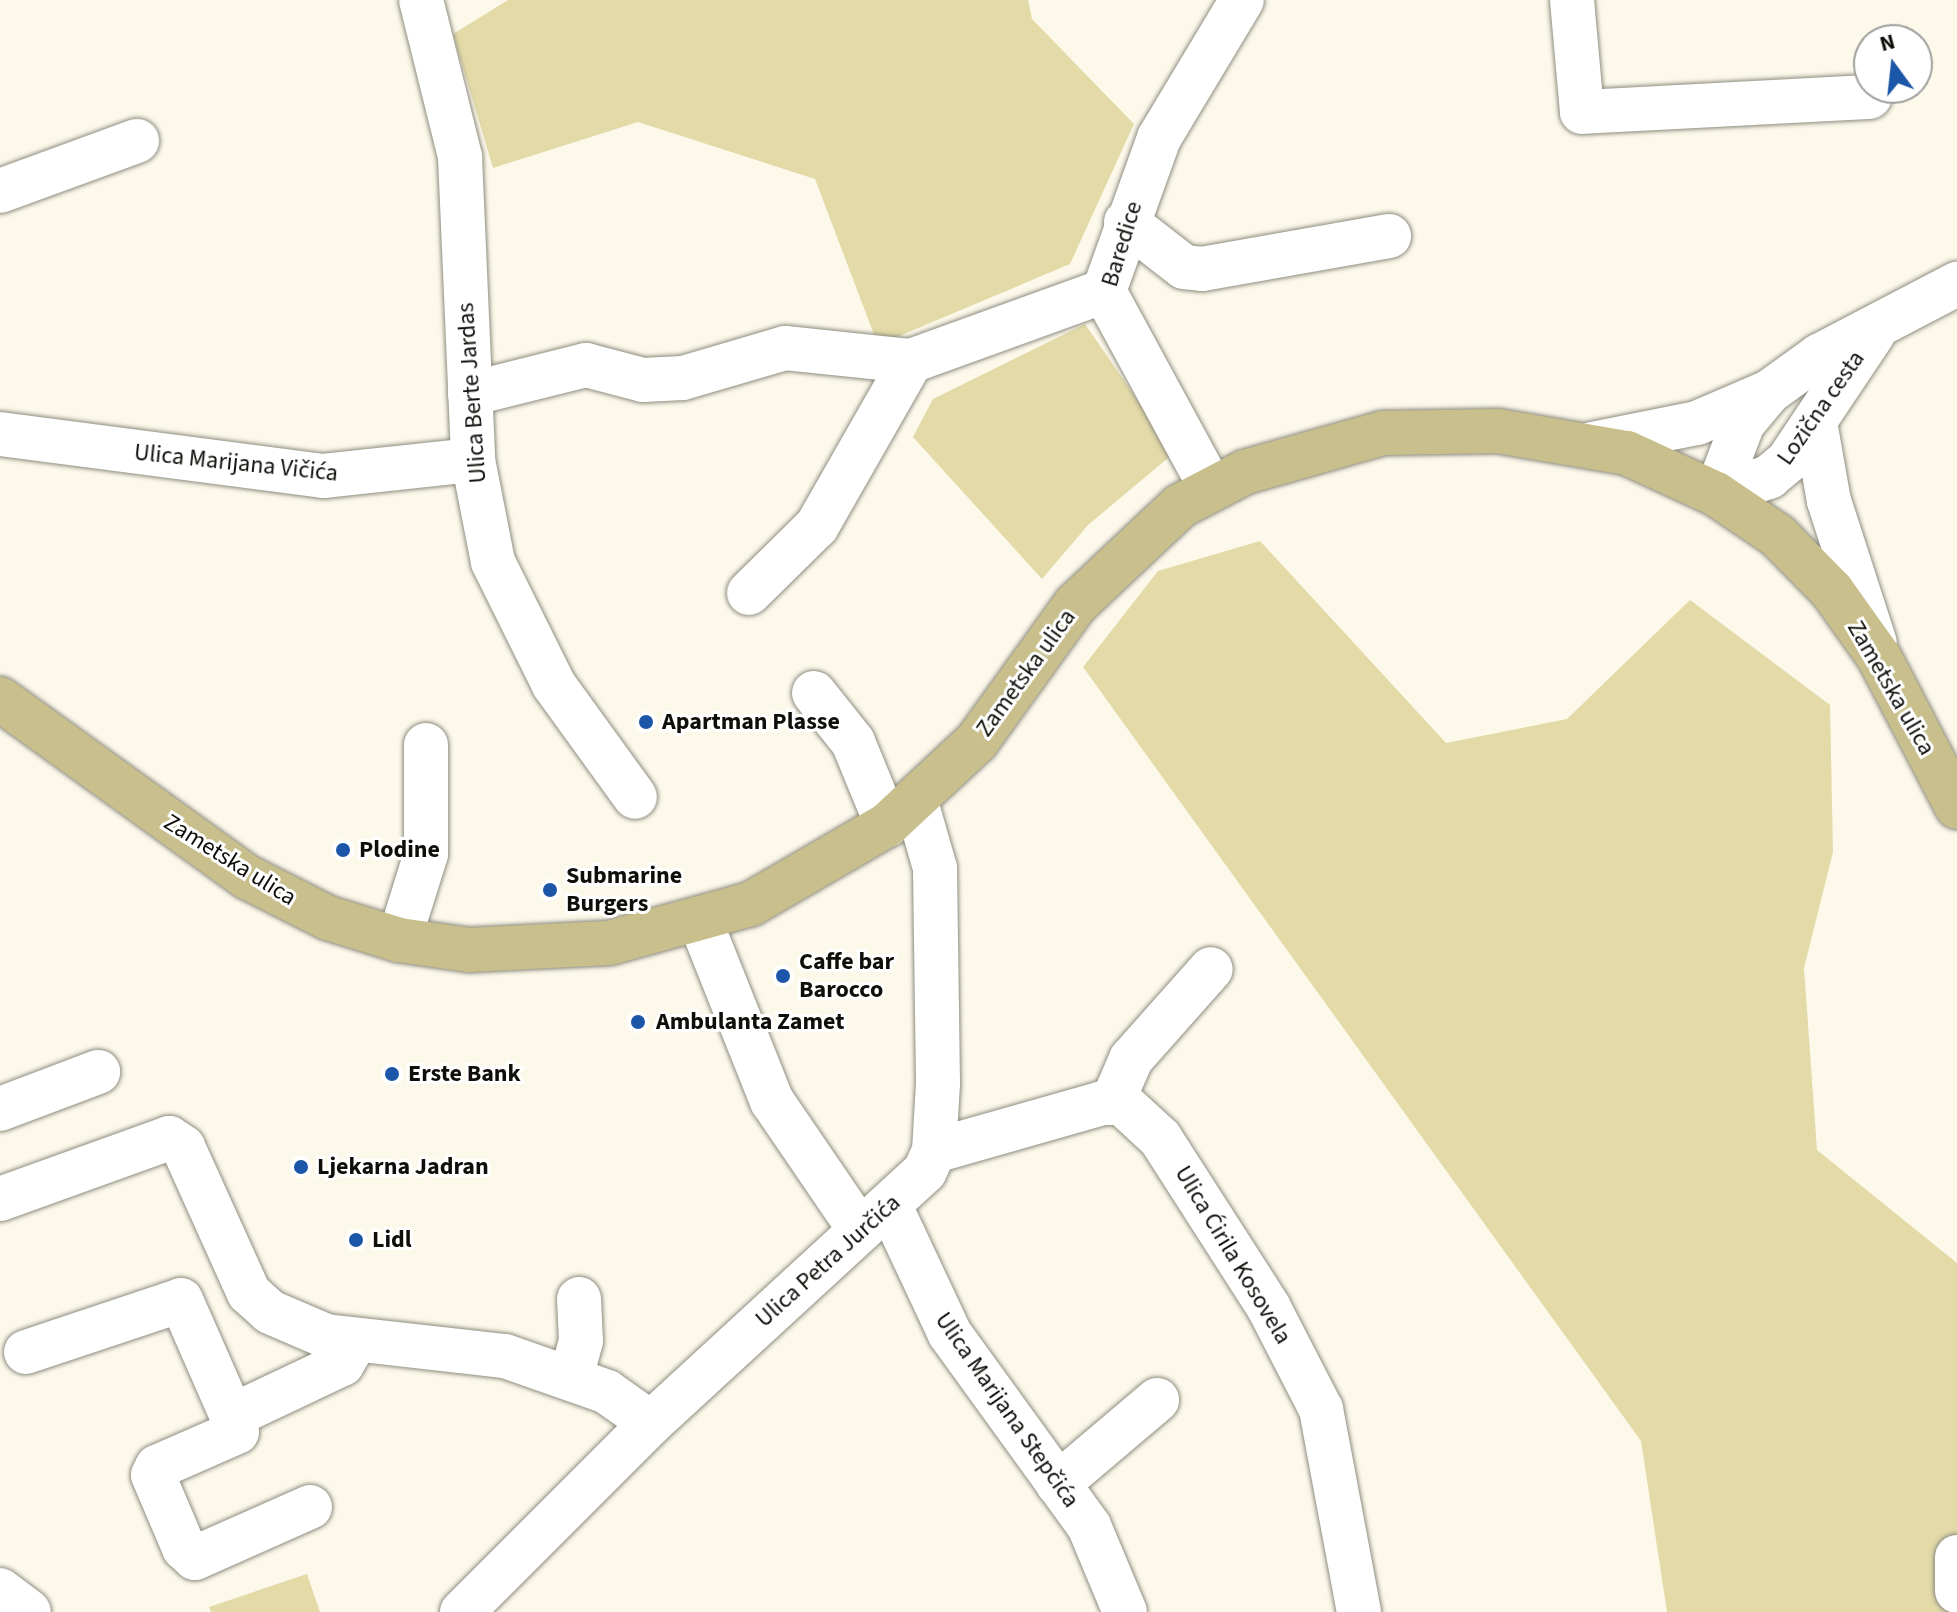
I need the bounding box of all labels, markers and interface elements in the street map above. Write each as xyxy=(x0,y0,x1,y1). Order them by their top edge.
north arrow xyxy=(1853,24,1933,104)
text: N xyxy=(1876,25,1899,60)
street label: Baredice xyxy=(1095,198,1149,290)
street label: Ulica Berte Jardas xyxy=(451,302,493,484)
street label: Lozična cesta xyxy=(1771,345,1871,471)
street label: Ulica Marijana Vičića xyxy=(133,438,339,488)
street label: Zametska ulica xyxy=(970,604,1082,742)
street label: Zametska ulica xyxy=(1841,616,1941,760)
place label: Apartman Plasse xyxy=(662,708,840,736)
marker: Apartman Plasse xyxy=(637,713,655,731)
street label: Zametska ulica xyxy=(159,808,301,912)
place label: Plodine xyxy=(359,836,440,864)
marker: Plodine xyxy=(334,841,352,859)
place label: Submarine Burgers xyxy=(566,862,682,918)
marker: Submarine Burgers xyxy=(541,881,559,899)
place label: Caffe bar Barocco xyxy=(799,948,894,1004)
marker: Caffe bar Barocco xyxy=(774,967,792,985)
place label: Ambulanta Zamet xyxy=(656,1008,844,1036)
marker: Ambulanta Zamet xyxy=(627,1011,649,1033)
place label: Erste Bank xyxy=(408,1060,521,1088)
marker: Erste Bank xyxy=(383,1065,401,1083)
place label: Ljekarna Jadran xyxy=(317,1153,489,1181)
marker: Ljekarna Jadran xyxy=(292,1158,310,1176)
street label: Ulica Ćirila Kosovela xyxy=(1168,1161,1298,1349)
street label: Ulica Petra Jurčića xyxy=(750,1188,906,1334)
place label: Lidl xyxy=(372,1226,412,1254)
marker: Lidl xyxy=(347,1231,365,1249)
street label: Ulica Marijana Stepčića xyxy=(929,1307,1085,1513)

